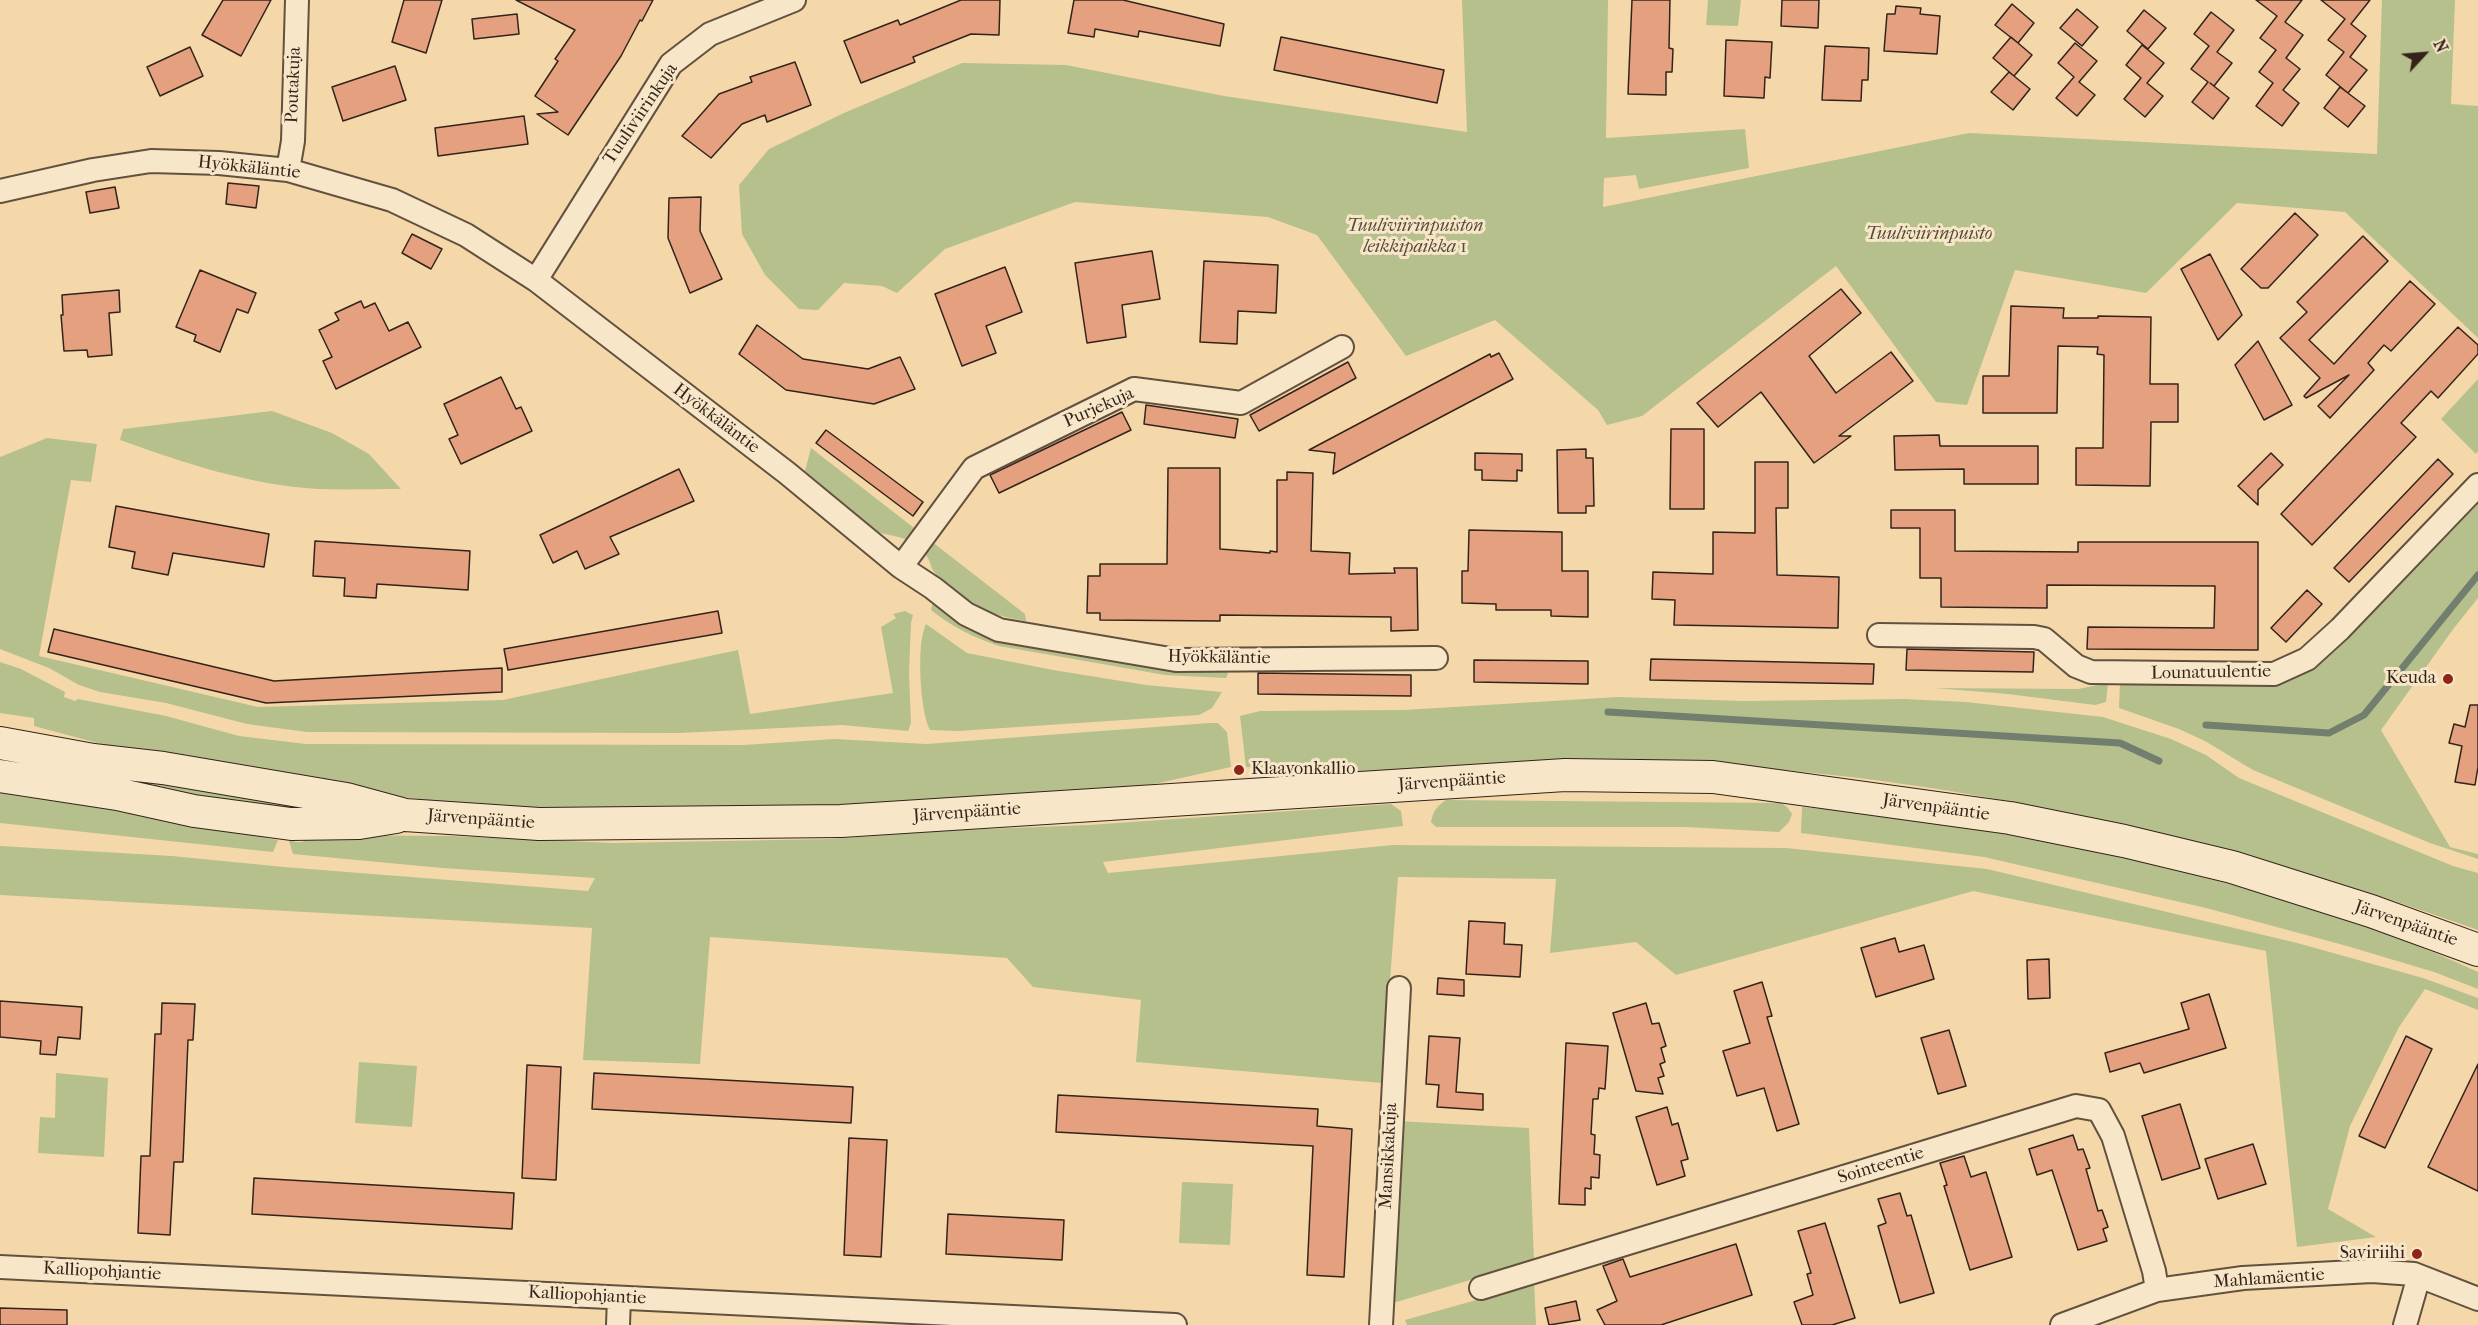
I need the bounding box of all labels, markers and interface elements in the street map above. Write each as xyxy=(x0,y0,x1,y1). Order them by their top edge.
north arrow xyxy=(2394,24,2454,84)
text: N xyxy=(2429,36,2452,56)
street label: Poutakuja xyxy=(282,46,306,124)
street label: Tuuliviirinkuja xyxy=(599,59,683,169)
street label: Hyökkäläntie xyxy=(197,152,301,184)
park label: Tuuliviirinpuiston leikkipaikka 1 xyxy=(1347,216,1483,258)
park label: Tuuliviirinpuisto xyxy=(1866,224,1992,246)
street label: Hyökkäläntie xyxy=(668,379,764,459)
street label: Purjekuja xyxy=(1060,383,1138,433)
street label: Hyökkäläntie xyxy=(1167,646,1271,670)
street label: Lounatuulentie xyxy=(2151,661,2271,685)
place label: Keuda xyxy=(2386,668,2436,690)
marker: Keuda xyxy=(2441,672,2455,686)
place label: Klaavonkallio xyxy=(1251,759,1355,781)
marker: Klaavonkallio xyxy=(1232,763,1246,777)
street label: Järvenpääntie xyxy=(1398,767,1506,797)
street label: Järvenpääntie xyxy=(1881,790,1991,826)
street label: Järvenpääntie xyxy=(913,798,1021,828)
street label: Järvenpääntie xyxy=(427,805,535,835)
street label: Järvenpääntie xyxy=(2352,896,2460,952)
street label: Mansikkakuja xyxy=(1375,1102,1403,1210)
street label: Sointeentie xyxy=(1835,1143,1927,1189)
place label: Saviriihi xyxy=(2340,1243,2405,1265)
marker: Saviriihi xyxy=(2410,1247,2424,1261)
street label: Kalliopohjantie xyxy=(42,1258,162,1286)
street label: Mahlamäentie xyxy=(2213,1264,2325,1294)
street label: Kalliopohjantie xyxy=(527,1282,647,1310)

